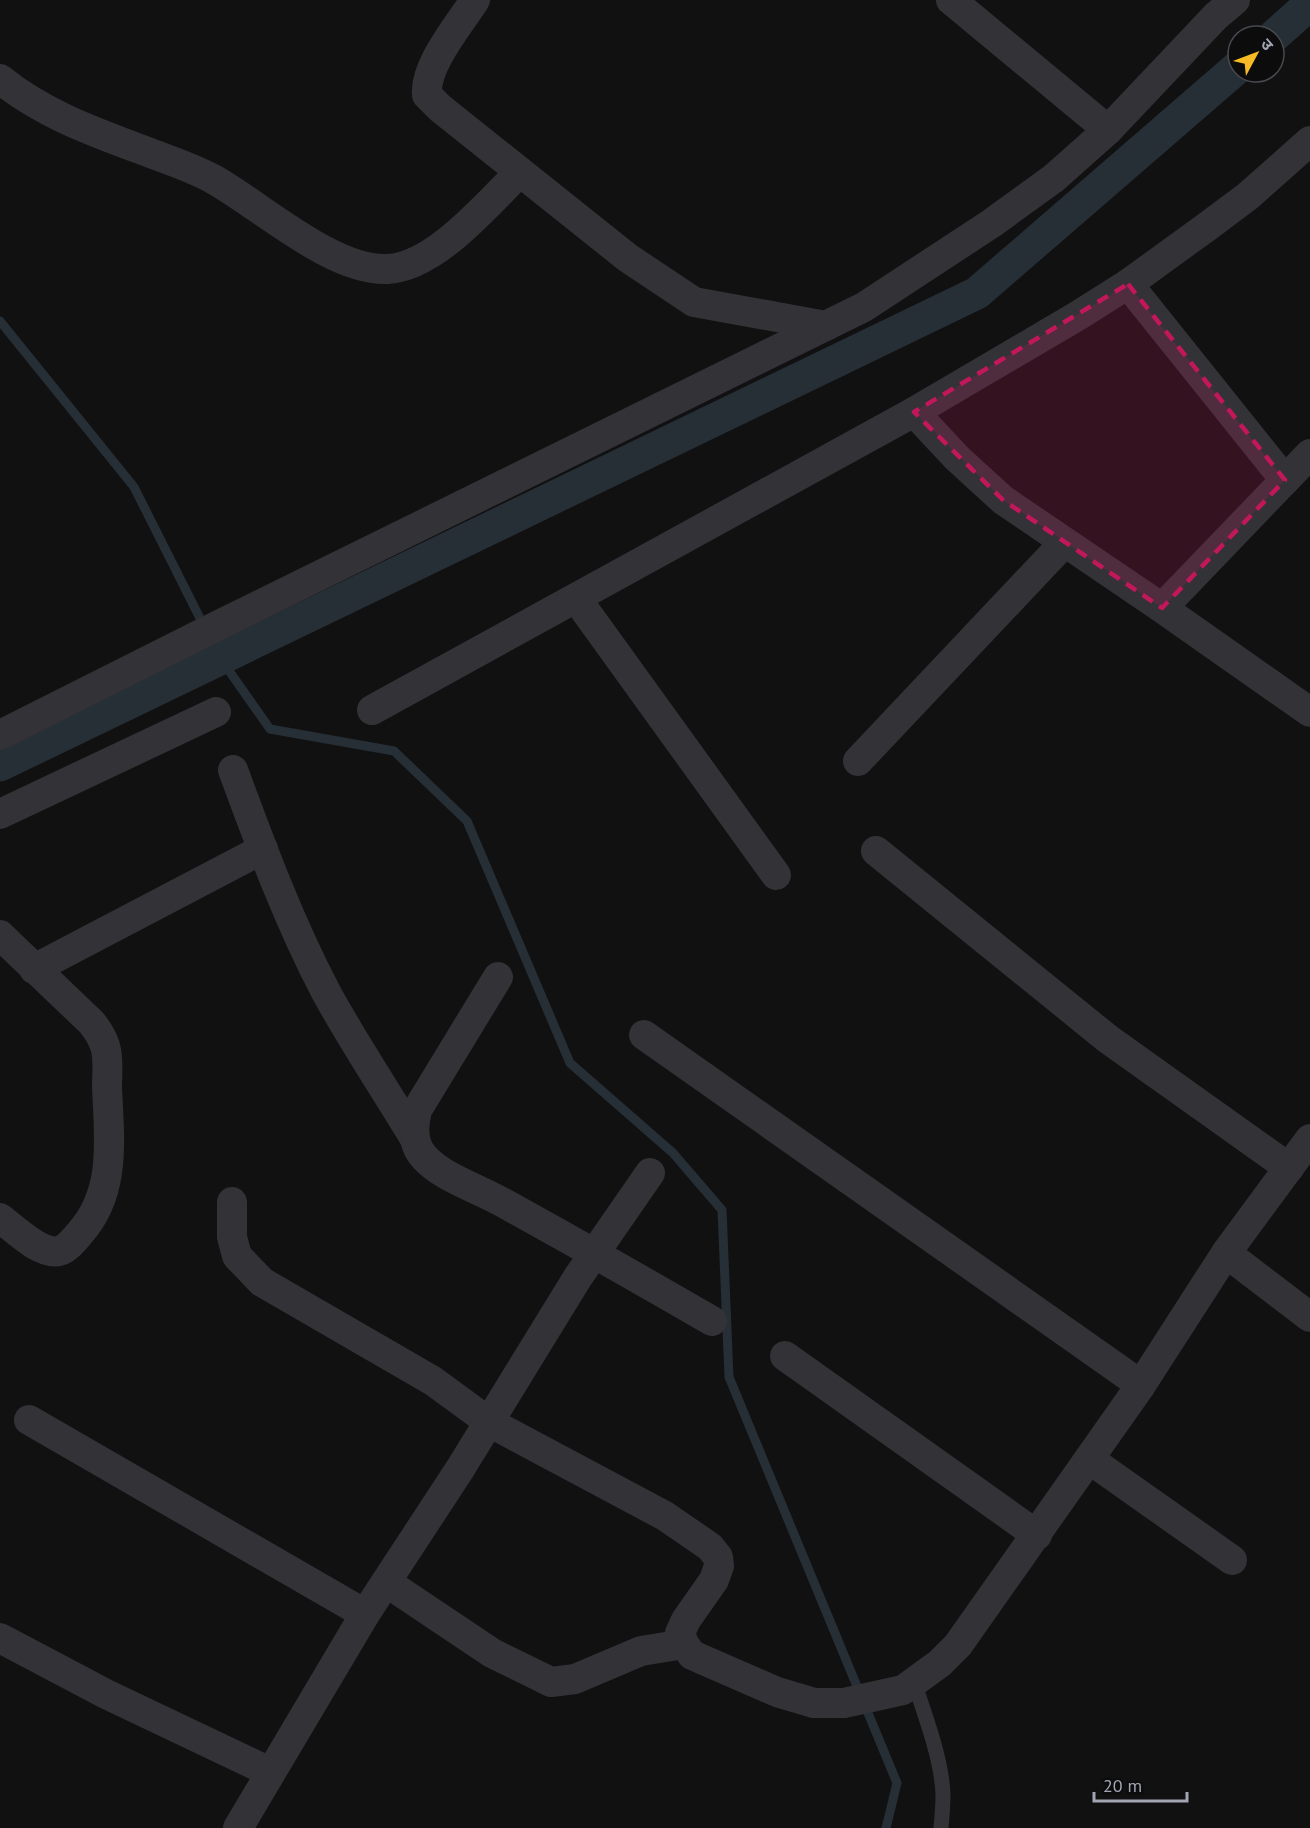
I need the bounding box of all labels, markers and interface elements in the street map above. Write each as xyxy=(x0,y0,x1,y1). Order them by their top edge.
north arrow xyxy=(1226,24,1286,84)
text: उ xyxy=(1257,34,1278,55)
scale bar xyxy=(1094,1765,1187,1803)
text: 20 m xyxy=(1103,1774,1142,1797)

